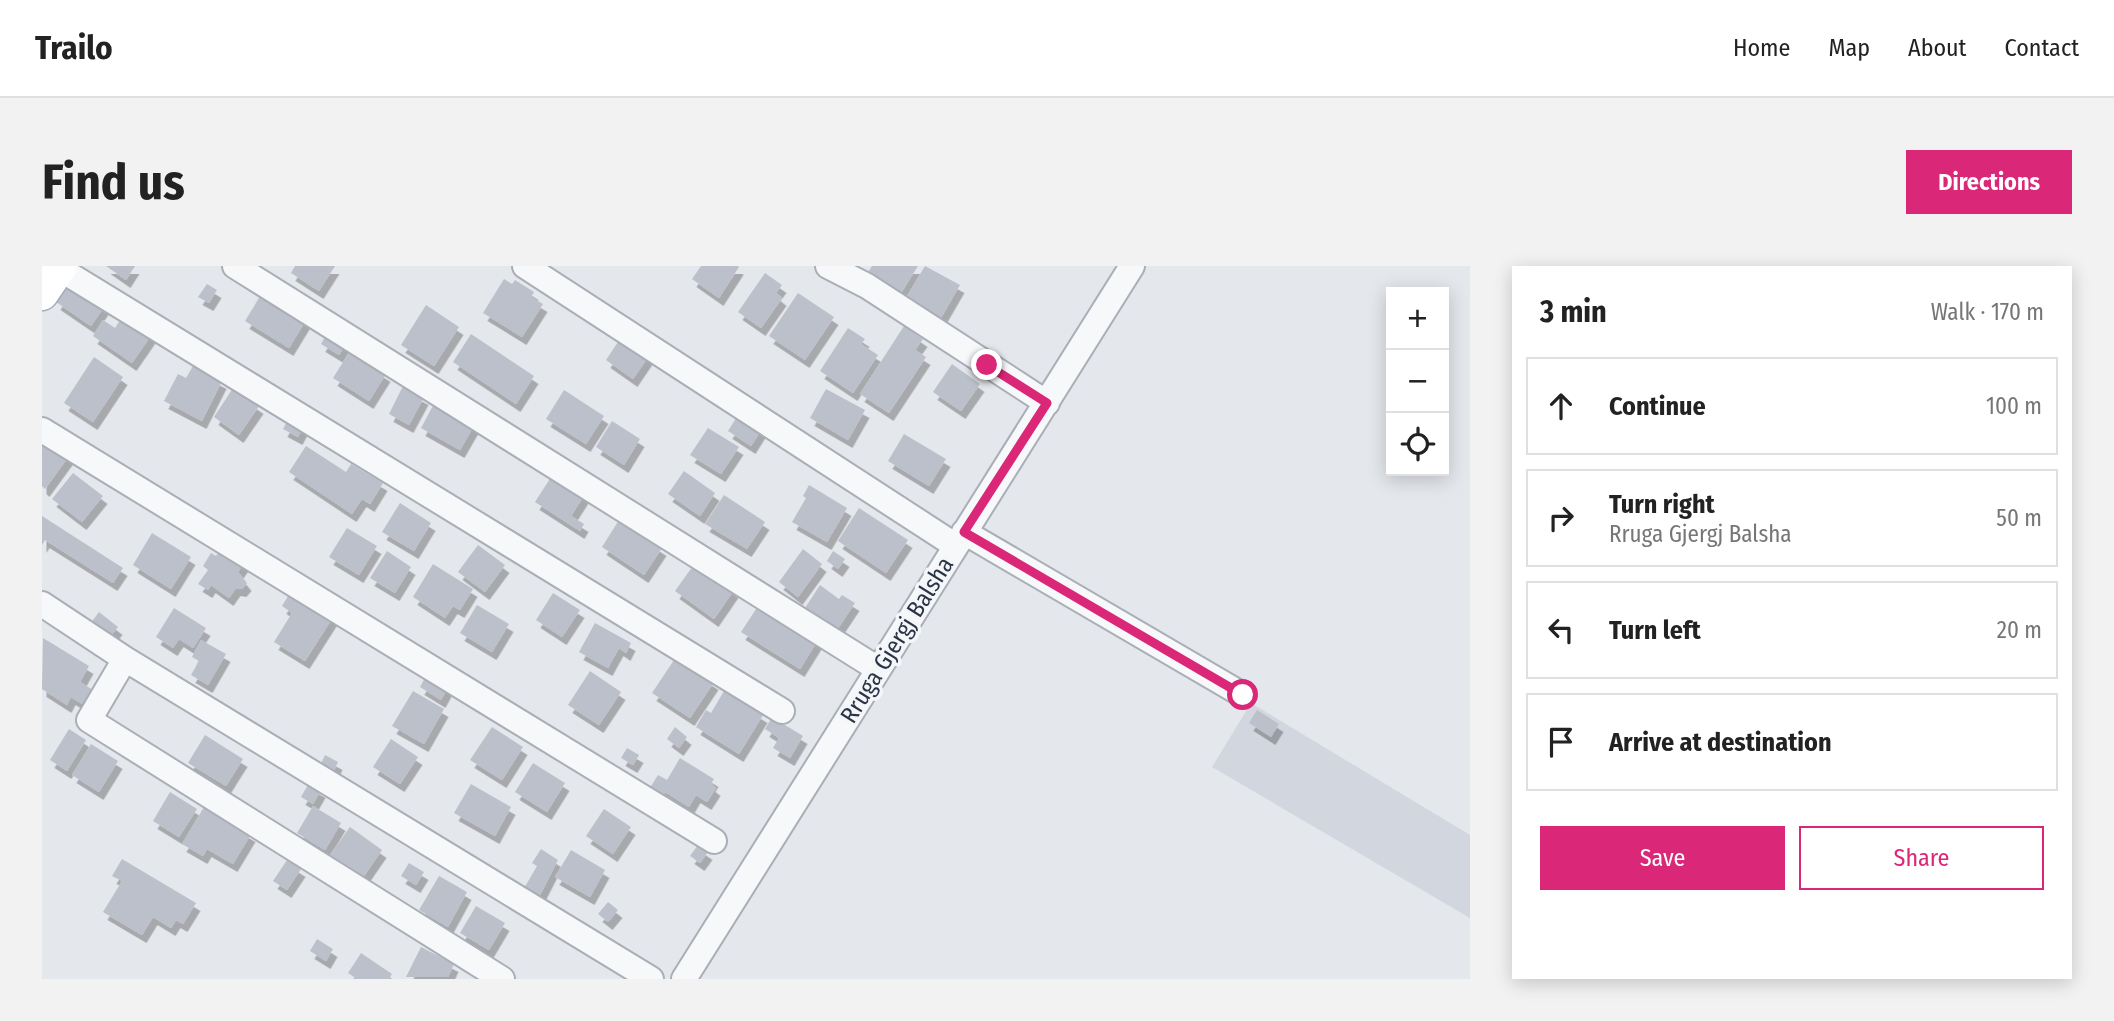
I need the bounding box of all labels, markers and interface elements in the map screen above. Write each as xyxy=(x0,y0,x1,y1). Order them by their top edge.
text: Trailo xyxy=(35,28,113,68)
text: Home xyxy=(1733,34,1790,62)
text: Map xyxy=(1828,34,1870,62)
text: About xyxy=(1908,34,1966,62)
text: Contact xyxy=(2004,34,2079,62)
button: Directions xyxy=(1906,150,2072,214)
text: Find us xyxy=(42,153,185,212)
map controls xyxy=(1386,287,1449,476)
button: + xyxy=(1386,287,1449,350)
text: 3 min xyxy=(1540,294,1607,330)
text: Walk · 170 m xyxy=(1931,298,2044,326)
route end xyxy=(971,349,1002,380)
button: − xyxy=(1386,350,1449,413)
icon: ahead xyxy=(1542,387,1580,425)
text: Continue xyxy=(1609,391,1706,422)
text: 100 m xyxy=(1986,392,2042,420)
button: locate xyxy=(1386,413,1449,476)
text: Turn right xyxy=(1609,489,1715,520)
icon: right xyxy=(1542,499,1580,537)
text: 50 m xyxy=(1996,504,2042,532)
text: Rruga Gjergj Balsha xyxy=(1609,520,1792,548)
street label: Rruga Gjergj Balsha xyxy=(835,552,959,728)
icon: left xyxy=(1542,611,1580,649)
text: Turn left xyxy=(1609,615,1701,646)
text: 20 m xyxy=(1997,616,2042,644)
route start xyxy=(1227,679,1258,710)
icon: arrive xyxy=(1542,723,1580,761)
text: Arrive at destination xyxy=(1609,727,1832,758)
button: Save xyxy=(1540,826,1785,890)
button: Share xyxy=(1799,826,2044,890)

